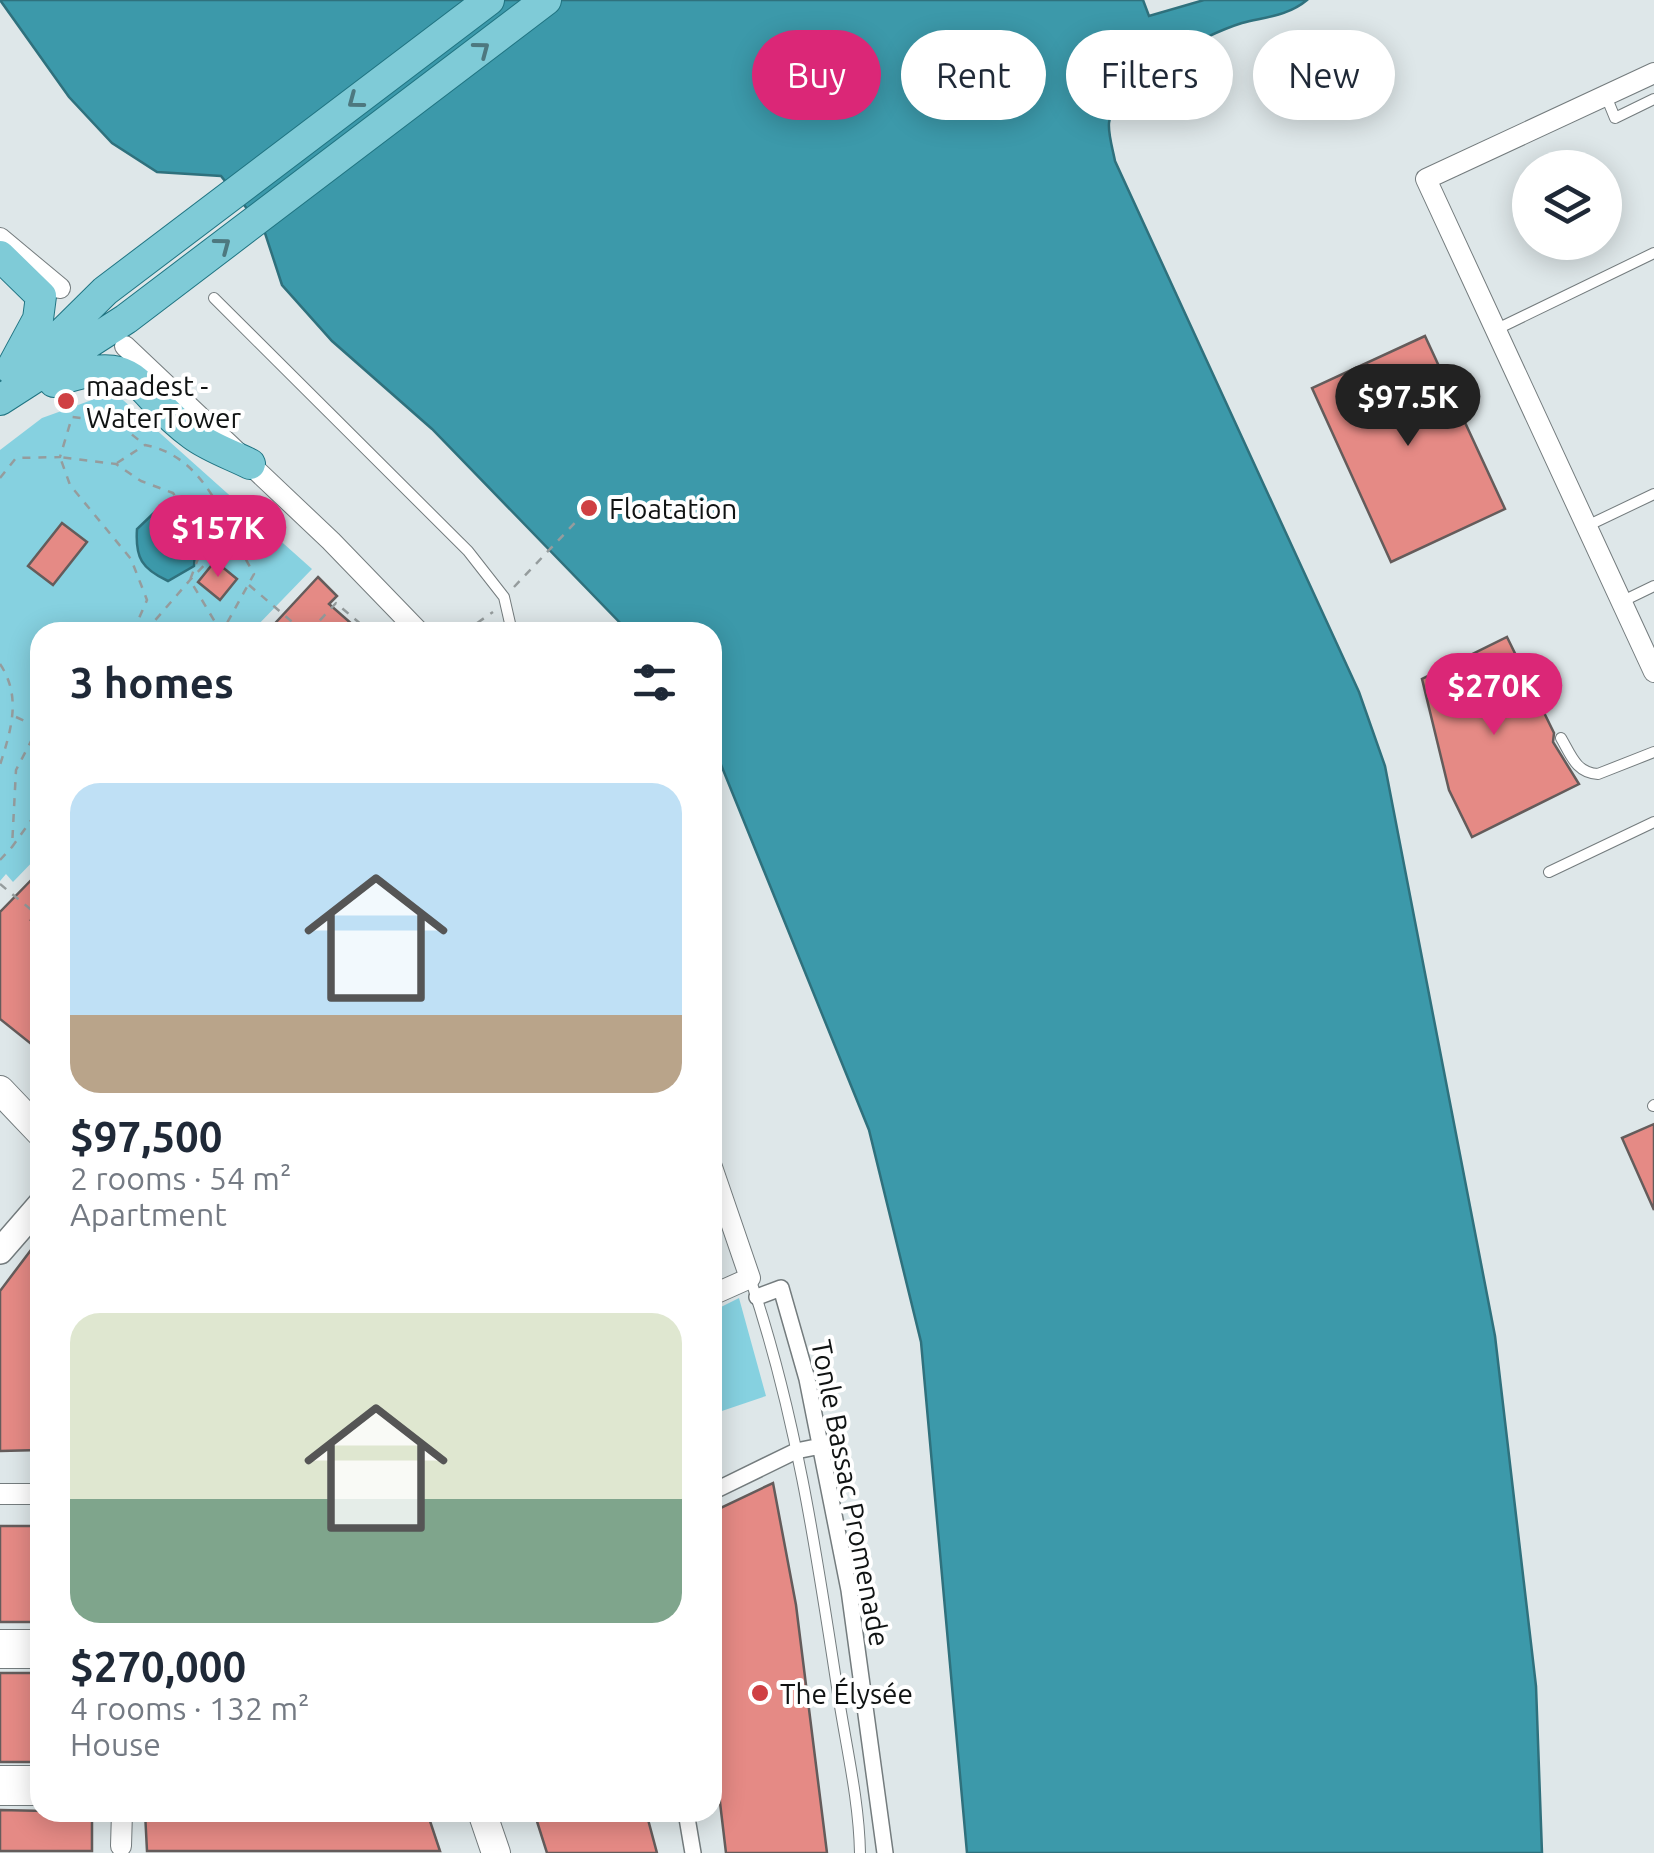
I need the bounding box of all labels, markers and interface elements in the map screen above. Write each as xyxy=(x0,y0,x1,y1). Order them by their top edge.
chip: Buy xyxy=(752,30,881,120)
chip: Rent xyxy=(901,30,1046,120)
chip: Filters xyxy=(1066,30,1233,120)
chip: New xyxy=(1253,30,1395,120)
one-way arrow xyxy=(471,43,489,60)
one-way arrow xyxy=(348,90,366,107)
map controls xyxy=(1512,150,1622,260)
button: layers xyxy=(1512,150,1622,260)
one-way arrow xyxy=(212,240,230,257)
pin: $97.5K xyxy=(1327,364,1489,449)
place label: maadest - WaterTower xyxy=(86,370,241,433)
text: $97.5K xyxy=(1357,378,1459,414)
marker: maadest - WaterTower xyxy=(55,390,77,412)
place label: Floatation xyxy=(609,493,737,524)
pin: $157K xyxy=(148,495,288,580)
marker: Floatation xyxy=(578,497,600,519)
text: $157K xyxy=(171,509,265,545)
pin: $270K xyxy=(1424,653,1564,738)
icon: filters xyxy=(627,655,682,710)
text: 3 homes xyxy=(70,659,234,706)
text: $270K xyxy=(1447,667,1541,703)
icon: home xyxy=(286,848,466,1028)
text: $97,500 xyxy=(70,1113,222,1160)
text: 2 rooms · 54 m² xyxy=(70,1160,291,1196)
text: Apartment xyxy=(70,1196,227,1232)
street label: Tonle Bassac Promenade xyxy=(806,1337,896,1649)
icon: home xyxy=(286,1378,466,1558)
text: $270,000 xyxy=(70,1643,246,1690)
place label: The Élysée xyxy=(780,1677,913,1709)
marker: The Élysée xyxy=(749,1682,771,1704)
text: 4 rooms · 132 m² xyxy=(70,1690,310,1726)
text: House xyxy=(70,1726,161,1762)

